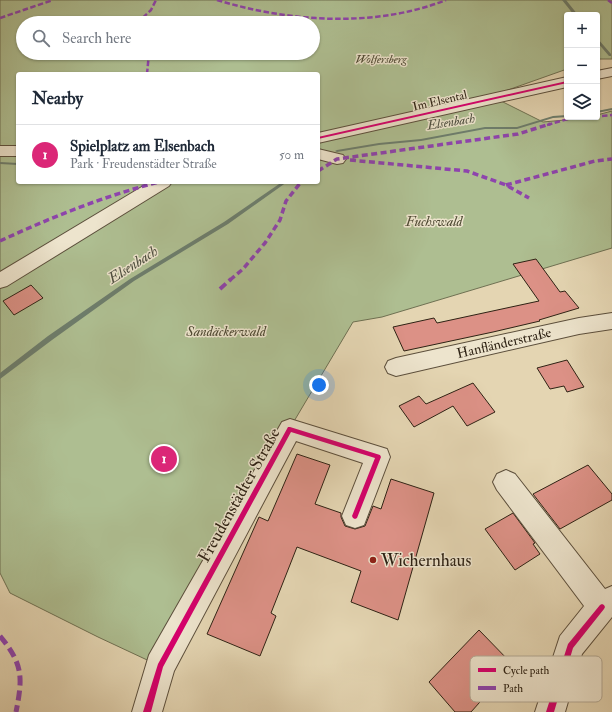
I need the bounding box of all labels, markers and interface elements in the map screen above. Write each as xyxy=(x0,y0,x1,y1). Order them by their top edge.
map controls xyxy=(564,12,600,120)
button: + xyxy=(564,12,600,48)
search box xyxy=(16,16,320,60)
icon: search xyxy=(30,27,52,49)
text: Search here xyxy=(62,29,131,48)
button: − xyxy=(564,48,600,84)
park label: Wolfersberg xyxy=(355,52,407,67)
button: layers xyxy=(564,84,600,120)
street label: Im Elsental xyxy=(411,87,469,115)
text: Nearby xyxy=(32,88,83,109)
water label: Elsenbach xyxy=(425,110,476,134)
text: Spielplatz am Elsenbach xyxy=(70,137,215,156)
text: 1 xyxy=(43,147,47,163)
text: 50 m xyxy=(279,147,304,163)
text: Park · Freudenstädter Straße xyxy=(70,156,217,172)
park label: Fuchswald xyxy=(405,213,464,230)
water label: Elsenbach xyxy=(104,242,162,289)
park label: Sandäckerwald xyxy=(185,323,267,340)
street label: Hanfländerstraße xyxy=(455,324,553,362)
your location xyxy=(309,375,329,395)
street label: Freudenstädter Straße xyxy=(193,424,285,566)
pin: 1 xyxy=(151,444,177,474)
place label: Wichernhaus xyxy=(380,550,471,571)
marker: Wichernhaus xyxy=(368,555,378,565)
legend xyxy=(470,656,602,702)
text: Cycle path xyxy=(503,664,549,678)
text: Path xyxy=(503,682,523,695)

